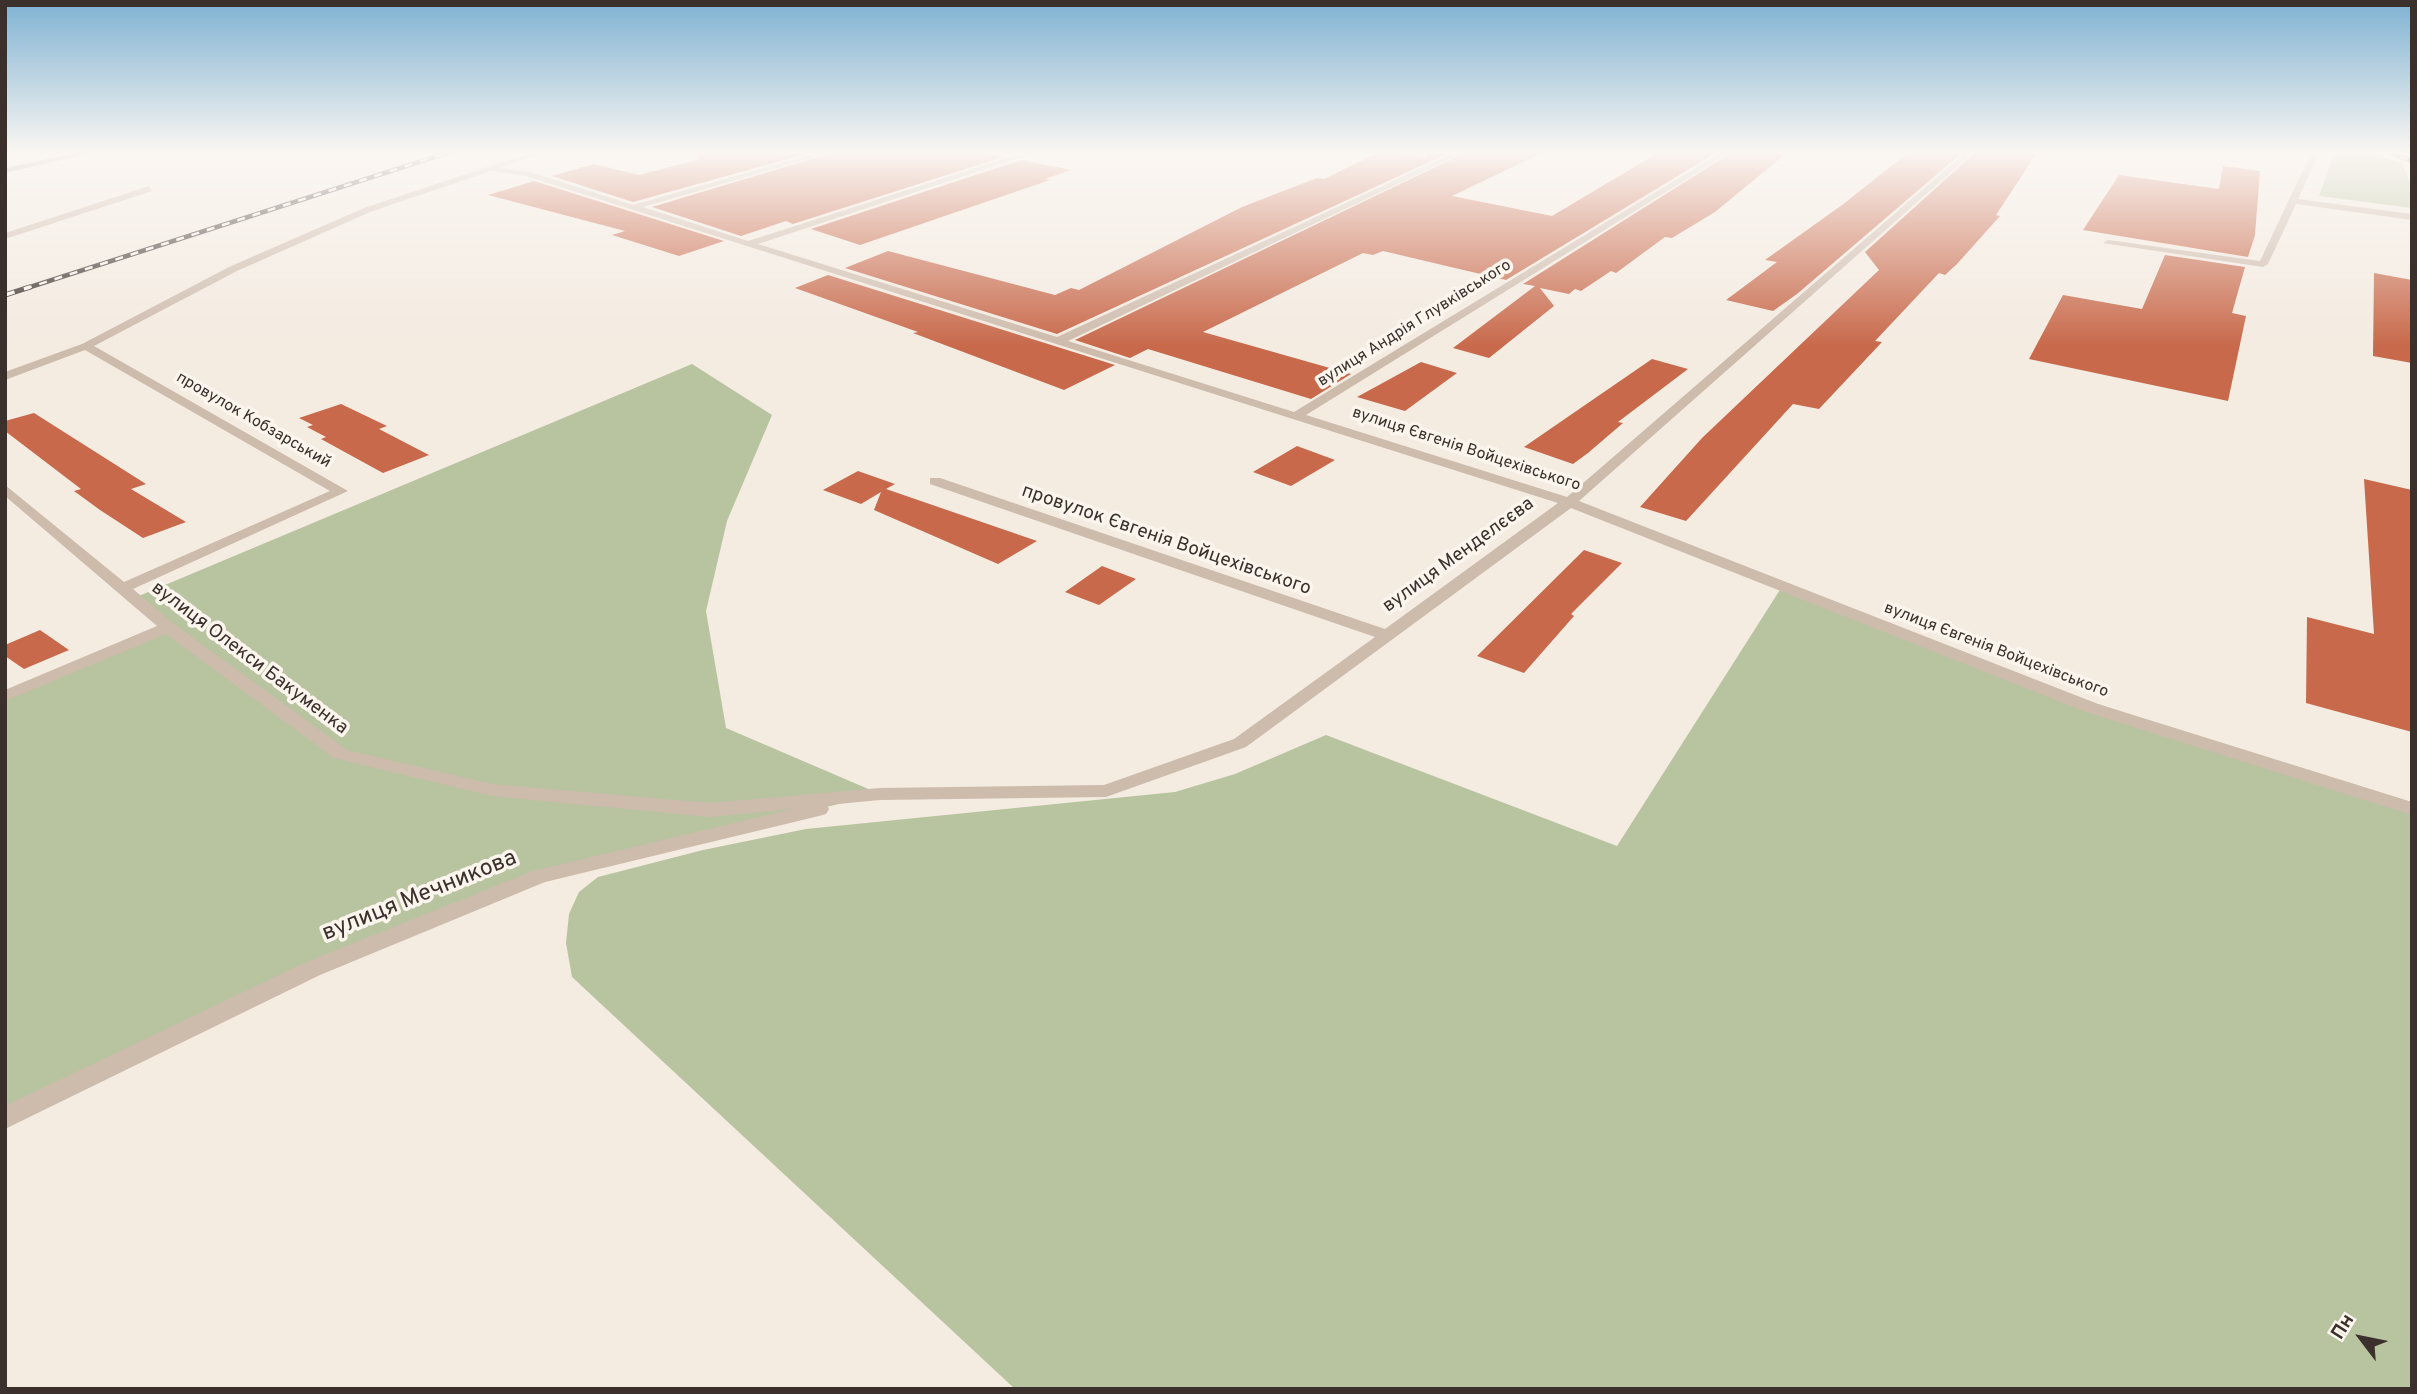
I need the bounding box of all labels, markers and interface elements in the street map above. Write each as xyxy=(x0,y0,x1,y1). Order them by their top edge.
street label: вулиця Андрія Глувківського xyxy=(1315,256,1515,392)
street label: провулок Кобзарський xyxy=(172,369,334,473)
street label: вулиця Євгенія Войцехівського xyxy=(1349,404,1583,496)
street label: провулок Євгенія Войцехівського xyxy=(1018,481,1314,601)
street label: вулиця Менделєєва xyxy=(1379,493,1539,619)
street label: вулиця Олекси Бакуменка xyxy=(146,578,352,740)
street label: вулиця Євгенія Войцехівського xyxy=(1881,599,2111,703)
street label: вулиця Мечникова xyxy=(319,845,521,949)
north arrow xyxy=(2326,1303,2396,1373)
text: Пн xyxy=(2326,1310,2360,1344)

